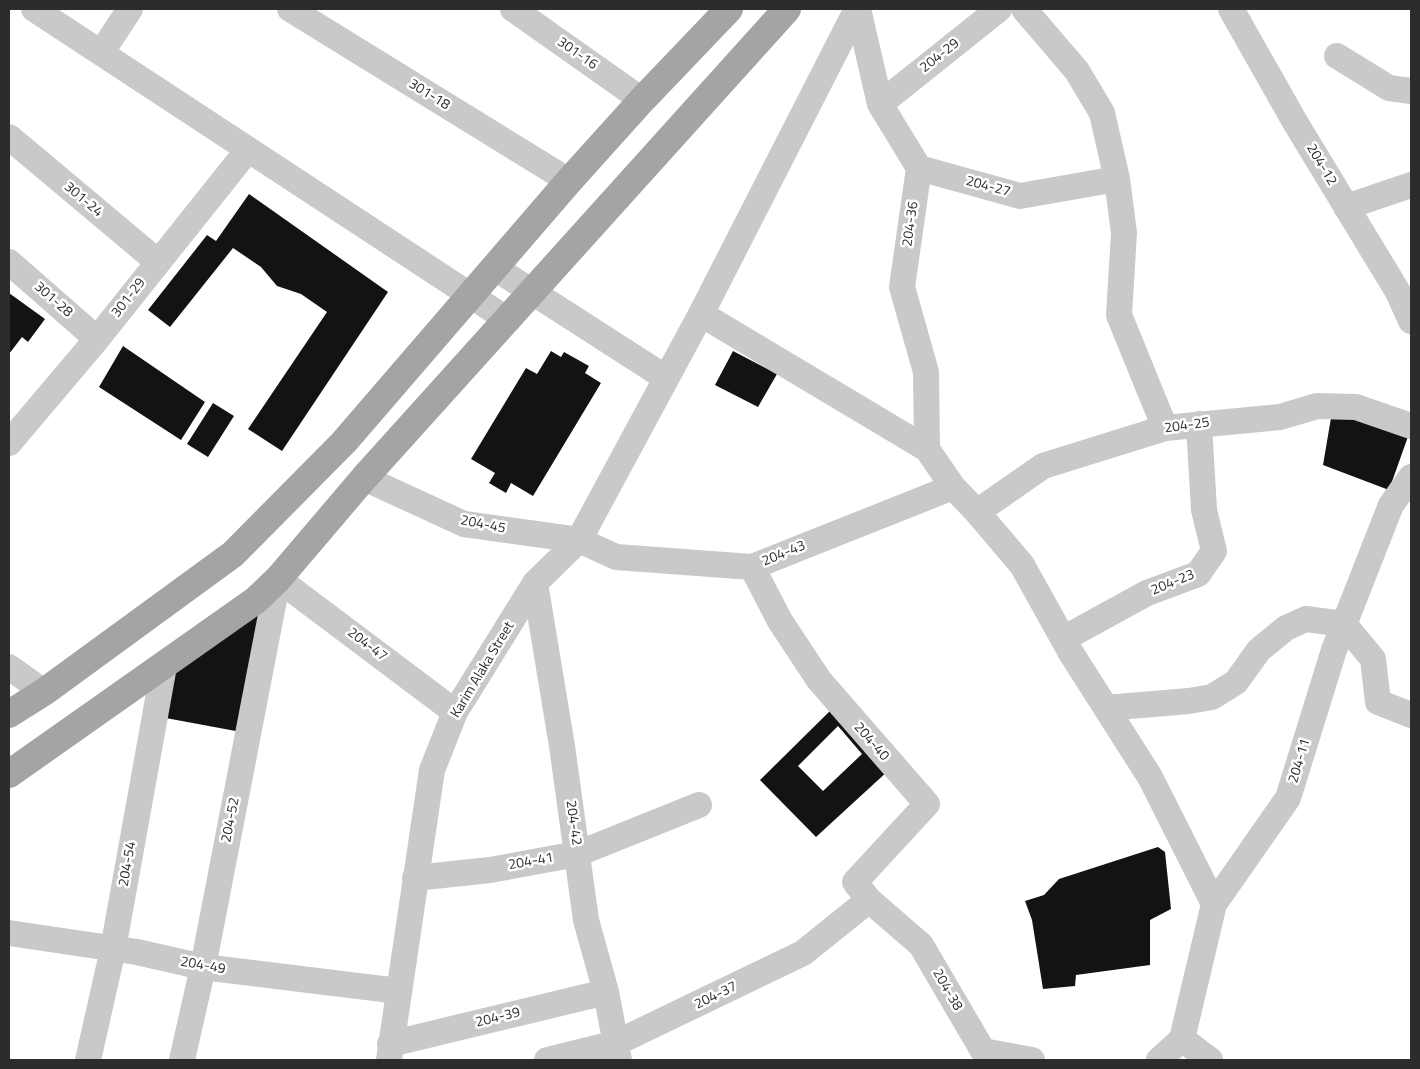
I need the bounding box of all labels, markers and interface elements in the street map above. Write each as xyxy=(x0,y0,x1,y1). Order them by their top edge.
street label: 301-16 xyxy=(554,34,600,74)
street label: 204-29 xyxy=(917,35,963,77)
street label: 301-18 xyxy=(405,76,453,114)
street label: 204-12 xyxy=(1302,141,1340,189)
street label: 204-27 xyxy=(964,173,1012,201)
street label: 301-24 xyxy=(60,179,106,221)
street label: 204-36 xyxy=(900,200,922,248)
street label: 301-29 xyxy=(108,275,150,321)
street label: 301-28 xyxy=(30,279,76,321)
street label: 204-25 xyxy=(1163,415,1211,437)
street label: 204-45 xyxy=(459,512,507,538)
street label: 204-43 xyxy=(760,538,808,570)
street label: 204-23 xyxy=(1149,567,1197,599)
street label: Karim Alaka Street xyxy=(448,619,518,721)
street label: 204-47 xyxy=(344,625,390,665)
street label: 204-40 xyxy=(850,719,892,765)
street label: 204-11 xyxy=(1285,737,1315,785)
street label: 204-52 xyxy=(218,796,244,844)
street label: 204-42 xyxy=(562,799,584,847)
street label: 204-54 xyxy=(116,840,140,888)
street label: 204-41 xyxy=(507,850,555,874)
street label: 204-49 xyxy=(179,954,227,978)
street label: 204-38 xyxy=(928,966,966,1014)
street label: 204-37 xyxy=(692,979,740,1013)
street label: 204-39 xyxy=(474,1004,522,1032)

